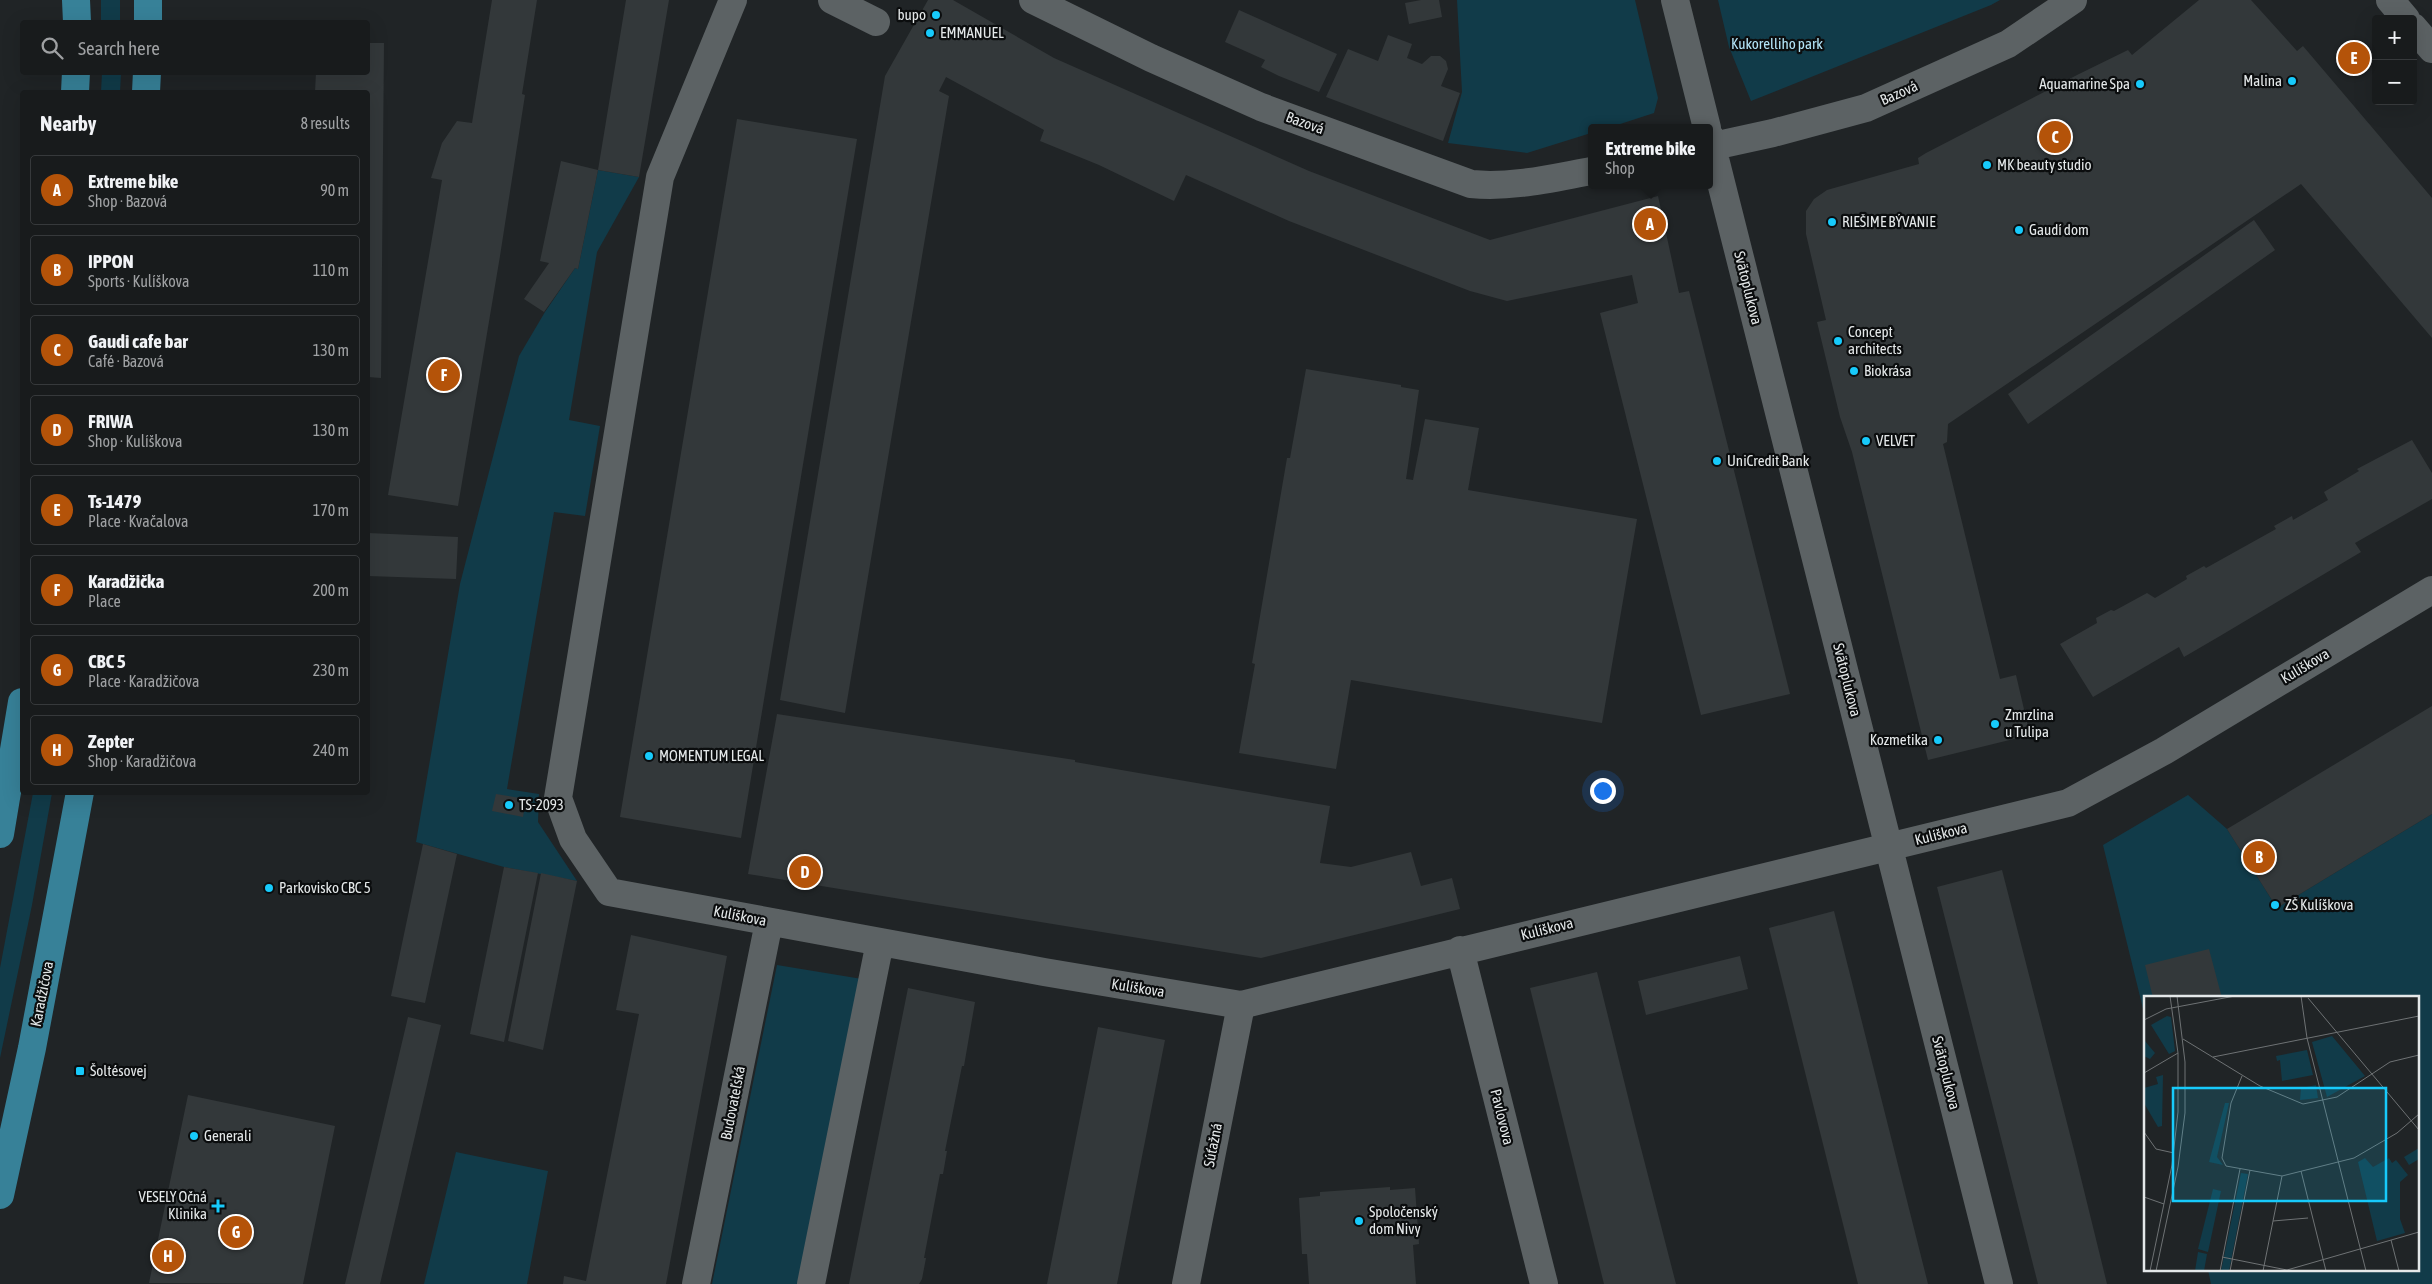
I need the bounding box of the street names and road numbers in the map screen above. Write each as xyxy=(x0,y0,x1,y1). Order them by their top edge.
street label: Bazová xyxy=(1877,77,1920,108)
street label: Bazová xyxy=(1284,108,1327,137)
street label: Svätoplukova xyxy=(1731,249,1766,326)
street label: Svätoplukova xyxy=(1830,641,1865,718)
street label: Kulíškova xyxy=(2277,645,2332,687)
street label: Kulíškova xyxy=(1913,819,1969,848)
street label: Kulíškova xyxy=(712,902,768,929)
street label: Kulíškova xyxy=(1519,914,1575,943)
street label: Karadžičova xyxy=(27,960,56,1028)
street label: Kulíškova xyxy=(1110,975,1166,1000)
street label: Svätoplukova xyxy=(1929,1034,1964,1111)
street label: Budovateľská xyxy=(717,1064,748,1141)
street label: Pavlovova xyxy=(1487,1087,1518,1147)
street label: Súťažná xyxy=(1200,1121,1225,1168)

